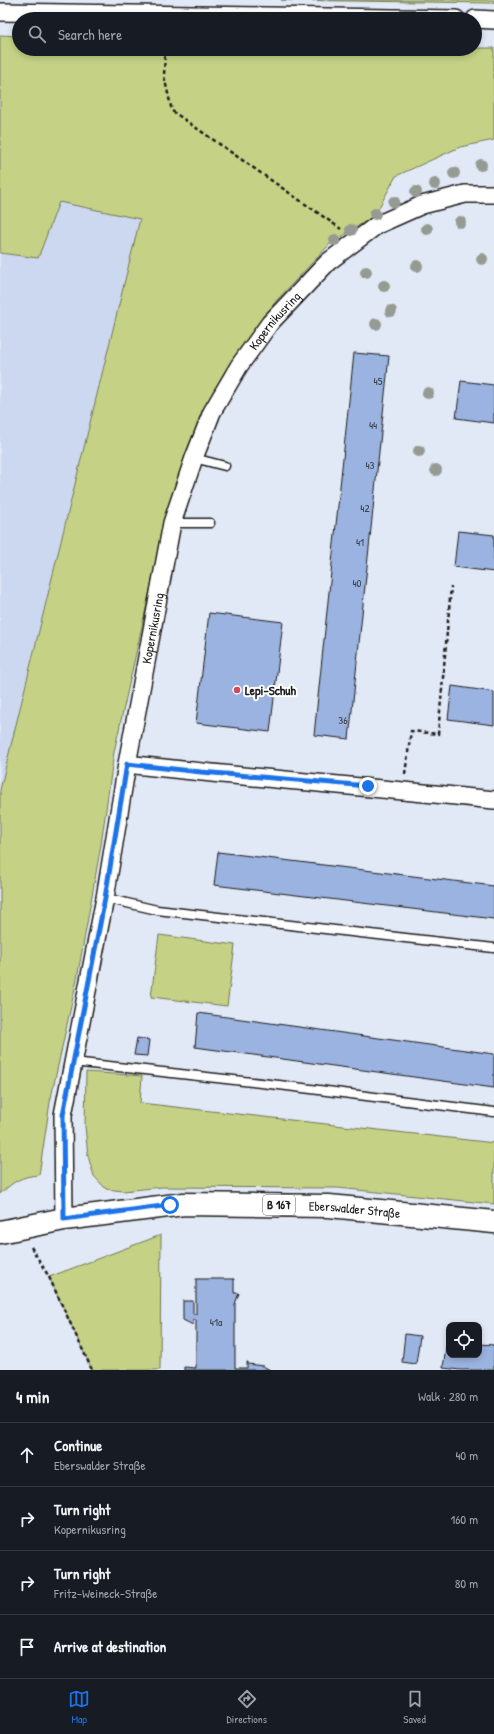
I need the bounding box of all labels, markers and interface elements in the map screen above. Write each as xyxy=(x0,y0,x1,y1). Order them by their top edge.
search box xyxy=(12,12,482,56)
icon: search xyxy=(26,23,48,45)
text: Search here xyxy=(58,24,122,45)
street label: Kopernikusring xyxy=(244,287,305,354)
house number: 45 xyxy=(374,374,383,388)
house number: 44 xyxy=(369,418,377,432)
house number: 43 xyxy=(365,458,375,472)
house number: 42 xyxy=(360,501,370,515)
house number: 41 xyxy=(356,535,364,549)
house number: 40 xyxy=(352,576,362,590)
street label: Kopernikusring xyxy=(137,591,168,665)
place label: Lepi-Schuh xyxy=(245,681,296,700)
marker: Lepi-Schuh xyxy=(232,685,242,695)
house number: 36 xyxy=(338,713,348,727)
route end xyxy=(359,777,377,795)
road number: B 167 xyxy=(263,1195,295,1215)
route start xyxy=(161,1196,179,1214)
street label: Eberswalder Straße xyxy=(309,1197,401,1222)
house number: 41a xyxy=(210,1315,223,1329)
map controls xyxy=(446,1322,482,1358)
button: locate xyxy=(446,1322,482,1358)
text: 4 min xyxy=(16,1385,49,1408)
text: Walk · 280 m xyxy=(418,1387,478,1405)
text: Continue xyxy=(54,1435,102,1456)
icon: ahead xyxy=(16,1444,38,1466)
text: 40 m xyxy=(455,1446,478,1464)
text: Eberswalder Straße xyxy=(54,1456,146,1474)
text: Turn right xyxy=(54,1499,110,1520)
icon: right xyxy=(16,1508,38,1530)
text: 160 m xyxy=(450,1510,478,1528)
text: Kopernikusring xyxy=(54,1520,126,1538)
text: Turn right xyxy=(54,1563,110,1584)
icon: right xyxy=(16,1572,38,1594)
text: 80 m xyxy=(455,1574,478,1592)
text: Fritz-Weineck-Straße xyxy=(54,1584,158,1602)
icon: arrive xyxy=(16,1636,38,1658)
text: Arrive at destination xyxy=(54,1636,166,1657)
tab: Map xyxy=(68,1688,90,1726)
tab: Directions xyxy=(227,1688,267,1726)
tab: Saved xyxy=(403,1688,426,1726)

